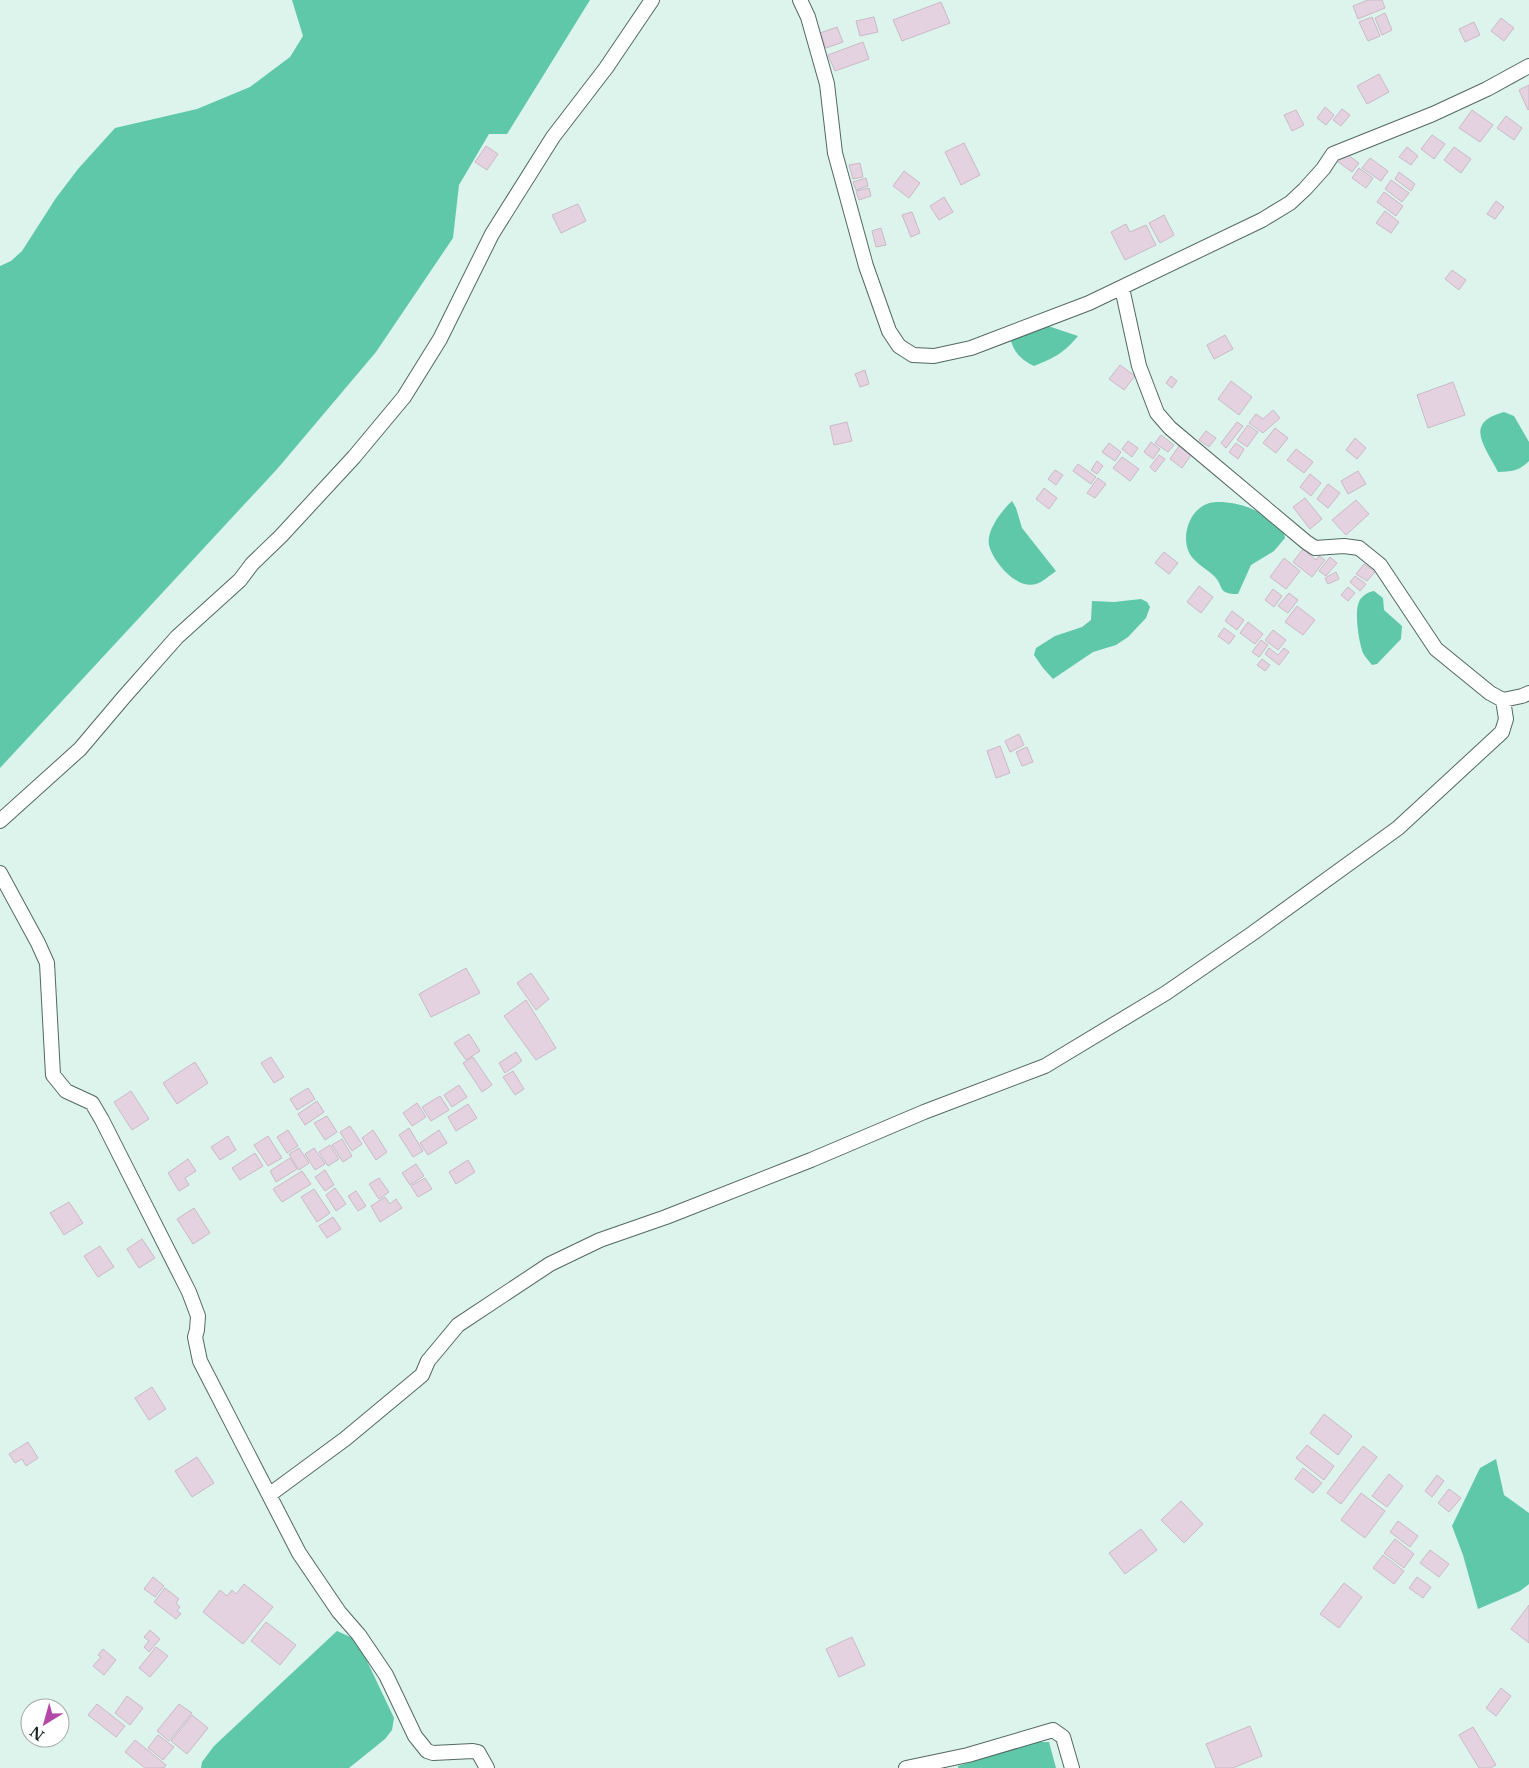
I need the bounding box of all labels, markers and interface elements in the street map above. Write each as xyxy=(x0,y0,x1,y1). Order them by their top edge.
north arrow xyxy=(20,1698,70,1748)
text: N xyxy=(27,1722,48,1745)

